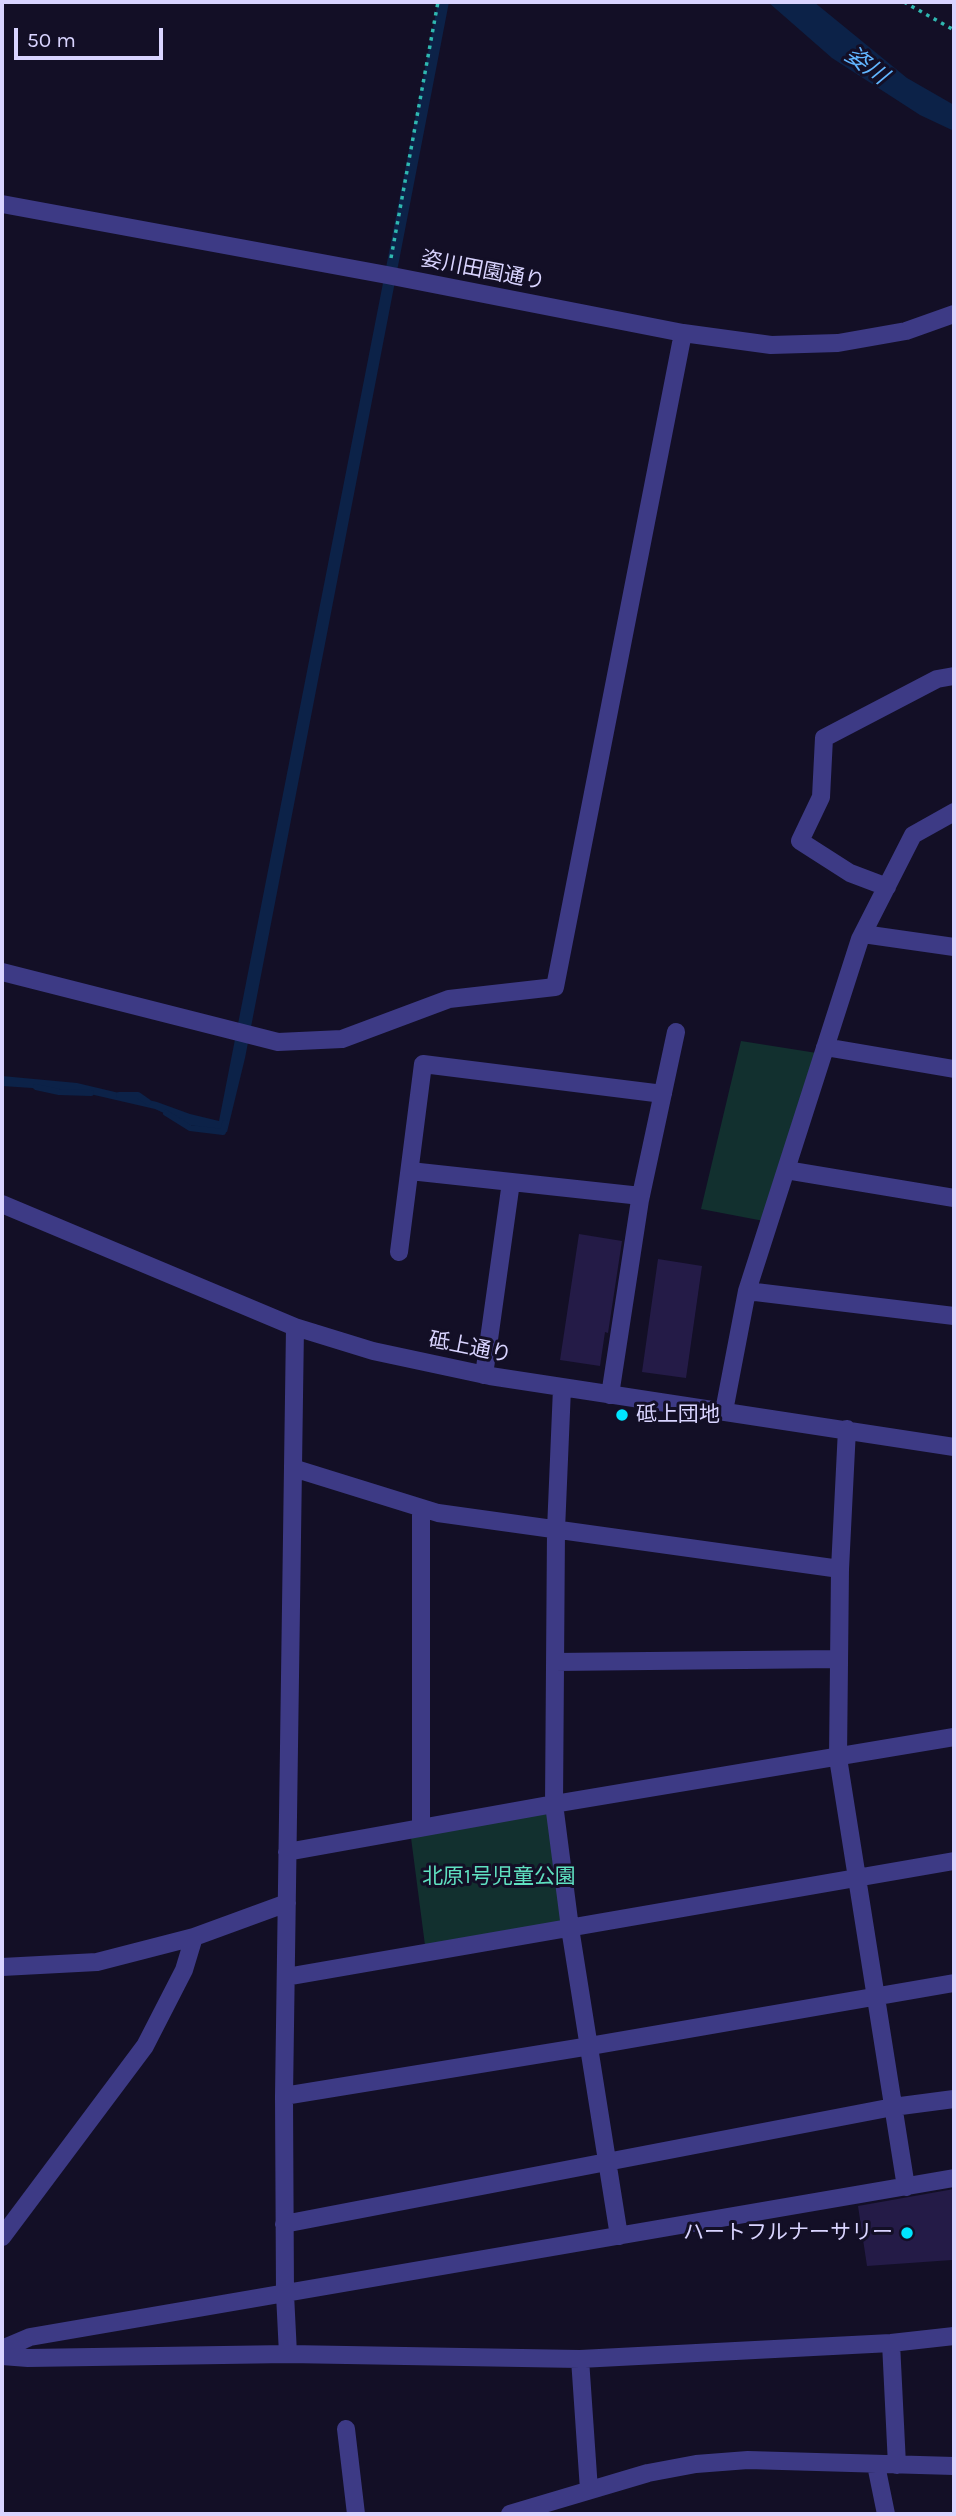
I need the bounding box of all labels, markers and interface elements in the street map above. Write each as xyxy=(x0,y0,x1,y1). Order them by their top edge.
scale bar xyxy=(18,14,166,58)
text: 50 m xyxy=(27,28,76,52)
water label: 姿川 xyxy=(839,41,893,91)
street label: 姿川田園通り xyxy=(419,247,547,295)
street label: 砥上通り xyxy=(426,1328,514,1368)
place label: 砥上団地 xyxy=(636,1402,720,1428)
marker: 砥上団地 xyxy=(614,1407,630,1423)
park label: 北原1号児童公園 xyxy=(422,1864,576,1890)
place label: ハートフルナーサリー xyxy=(683,2220,893,2246)
marker: ハートフルナーサリー xyxy=(899,2225,915,2241)

